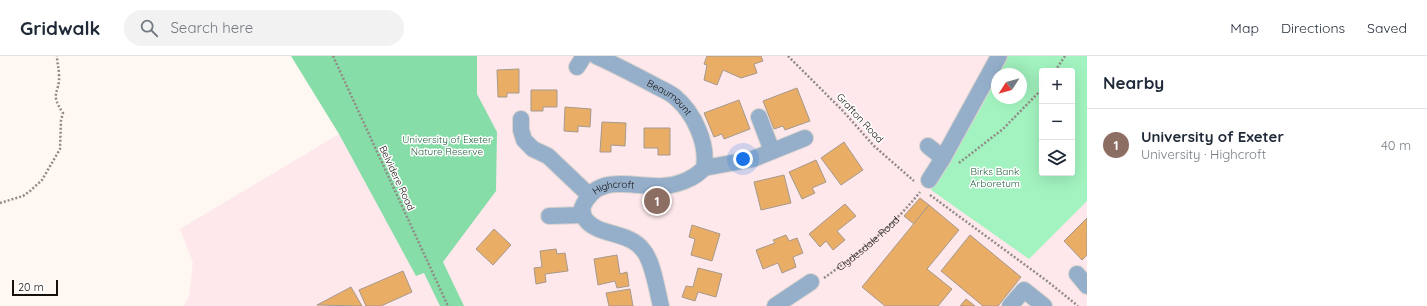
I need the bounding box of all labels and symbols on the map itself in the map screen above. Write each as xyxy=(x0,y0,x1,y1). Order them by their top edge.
north arrow xyxy=(991,68,1027,104)
street label: Beaumount xyxy=(645,76,696,118)
street label: Grafton Road xyxy=(834,91,886,145)
park label: University of Exeter Nature Reserve xyxy=(402,133,492,158)
street label: Belvidere Road xyxy=(376,143,418,213)
your location xyxy=(733,149,753,169)
park label: Birks Bank Arboretum xyxy=(970,165,1020,190)
street label: Highcroft xyxy=(589,177,636,197)
pin: 1 xyxy=(644,186,670,216)
street label: Clydesdale Road xyxy=(834,213,902,273)
scale bar xyxy=(12,278,58,297)

